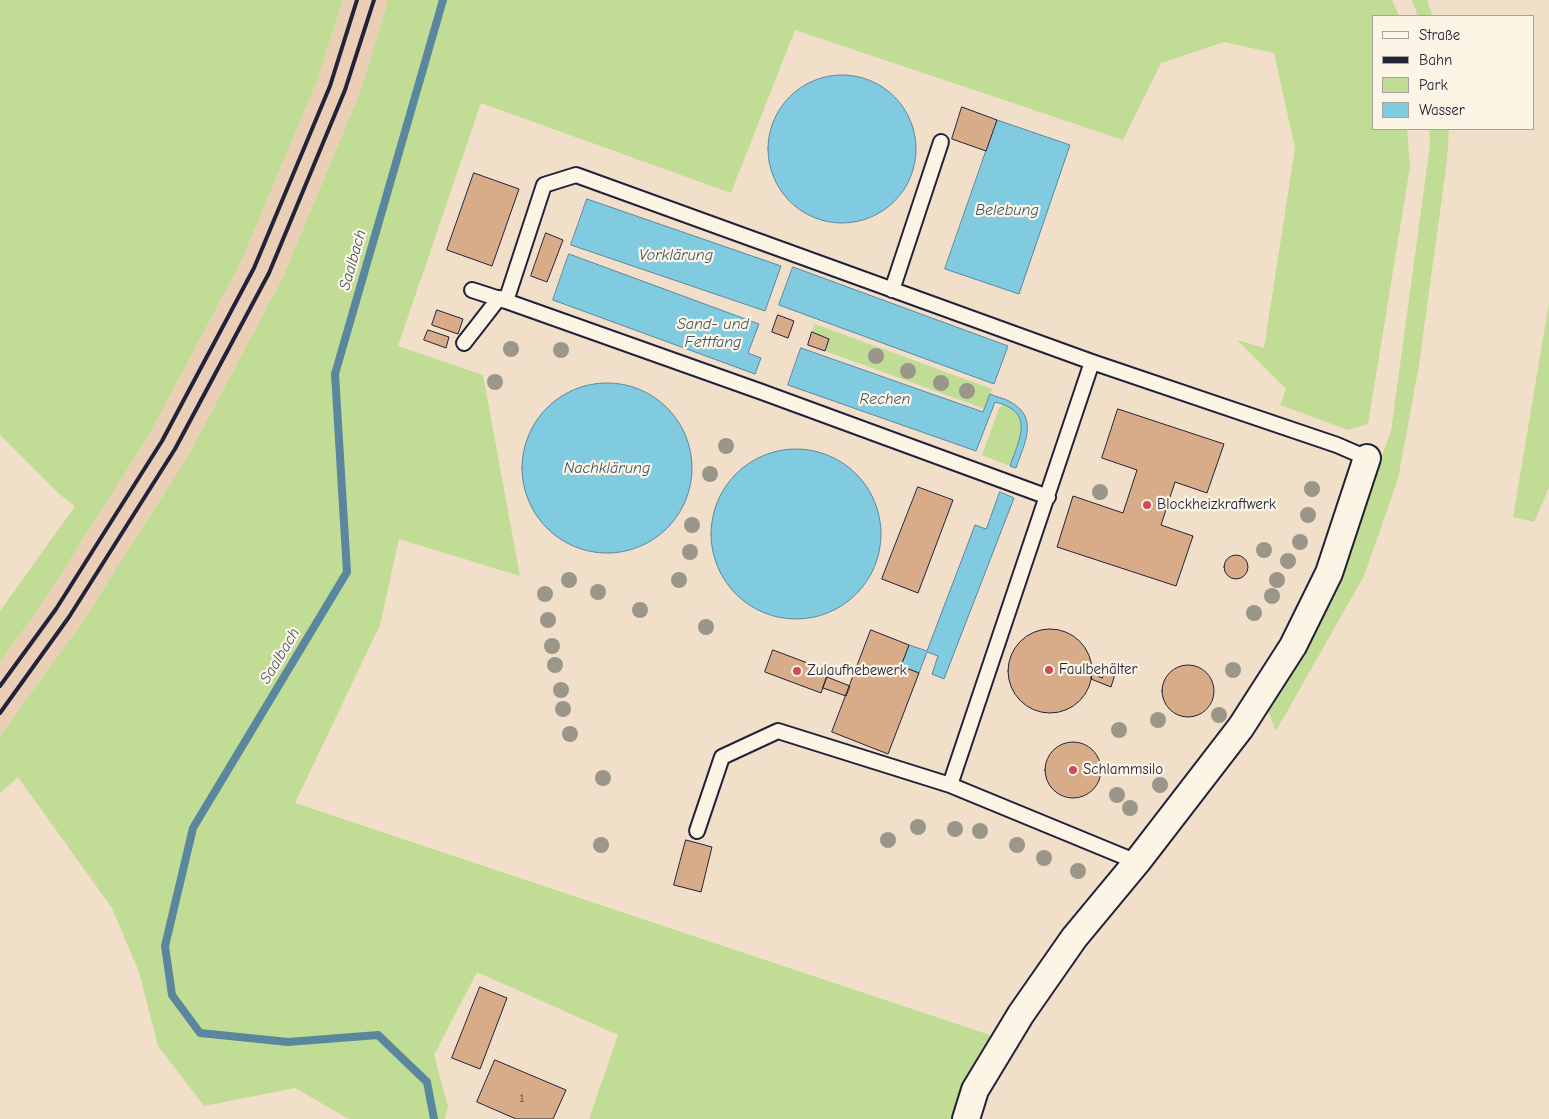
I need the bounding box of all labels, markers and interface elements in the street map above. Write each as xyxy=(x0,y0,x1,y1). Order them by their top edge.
legend xyxy=(1372,15,1534,130)
text: Straße xyxy=(1419,26,1460,44)
text: Bahn xyxy=(1419,51,1452,69)
text: Park xyxy=(1419,76,1448,94)
text: Wasser xyxy=(1419,101,1465,119)
water label: Belebung xyxy=(975,200,1039,220)
water label: Saalbach xyxy=(335,228,371,292)
water label: Vorklärung xyxy=(639,245,713,265)
water label: Sand- und Fettfang xyxy=(677,314,749,352)
water label: Rechen xyxy=(860,389,910,409)
water label: Nachklärung xyxy=(564,458,650,478)
place label: Blockheizkraftwerk xyxy=(1157,496,1276,514)
marker: Blockheizkraftwerk xyxy=(1141,499,1153,511)
water label: Saalbach xyxy=(256,625,304,687)
place label: Faulbehälter xyxy=(1059,661,1137,679)
place label: Zulaufhebewerk xyxy=(807,662,907,680)
marker: Faulbehälter xyxy=(1043,664,1055,676)
marker: Zulaufhebewerk xyxy=(791,665,803,677)
place label: Schlammsilo xyxy=(1083,761,1163,779)
marker: Schlammsilo xyxy=(1067,764,1079,776)
house number: 1 xyxy=(520,1092,524,1106)

